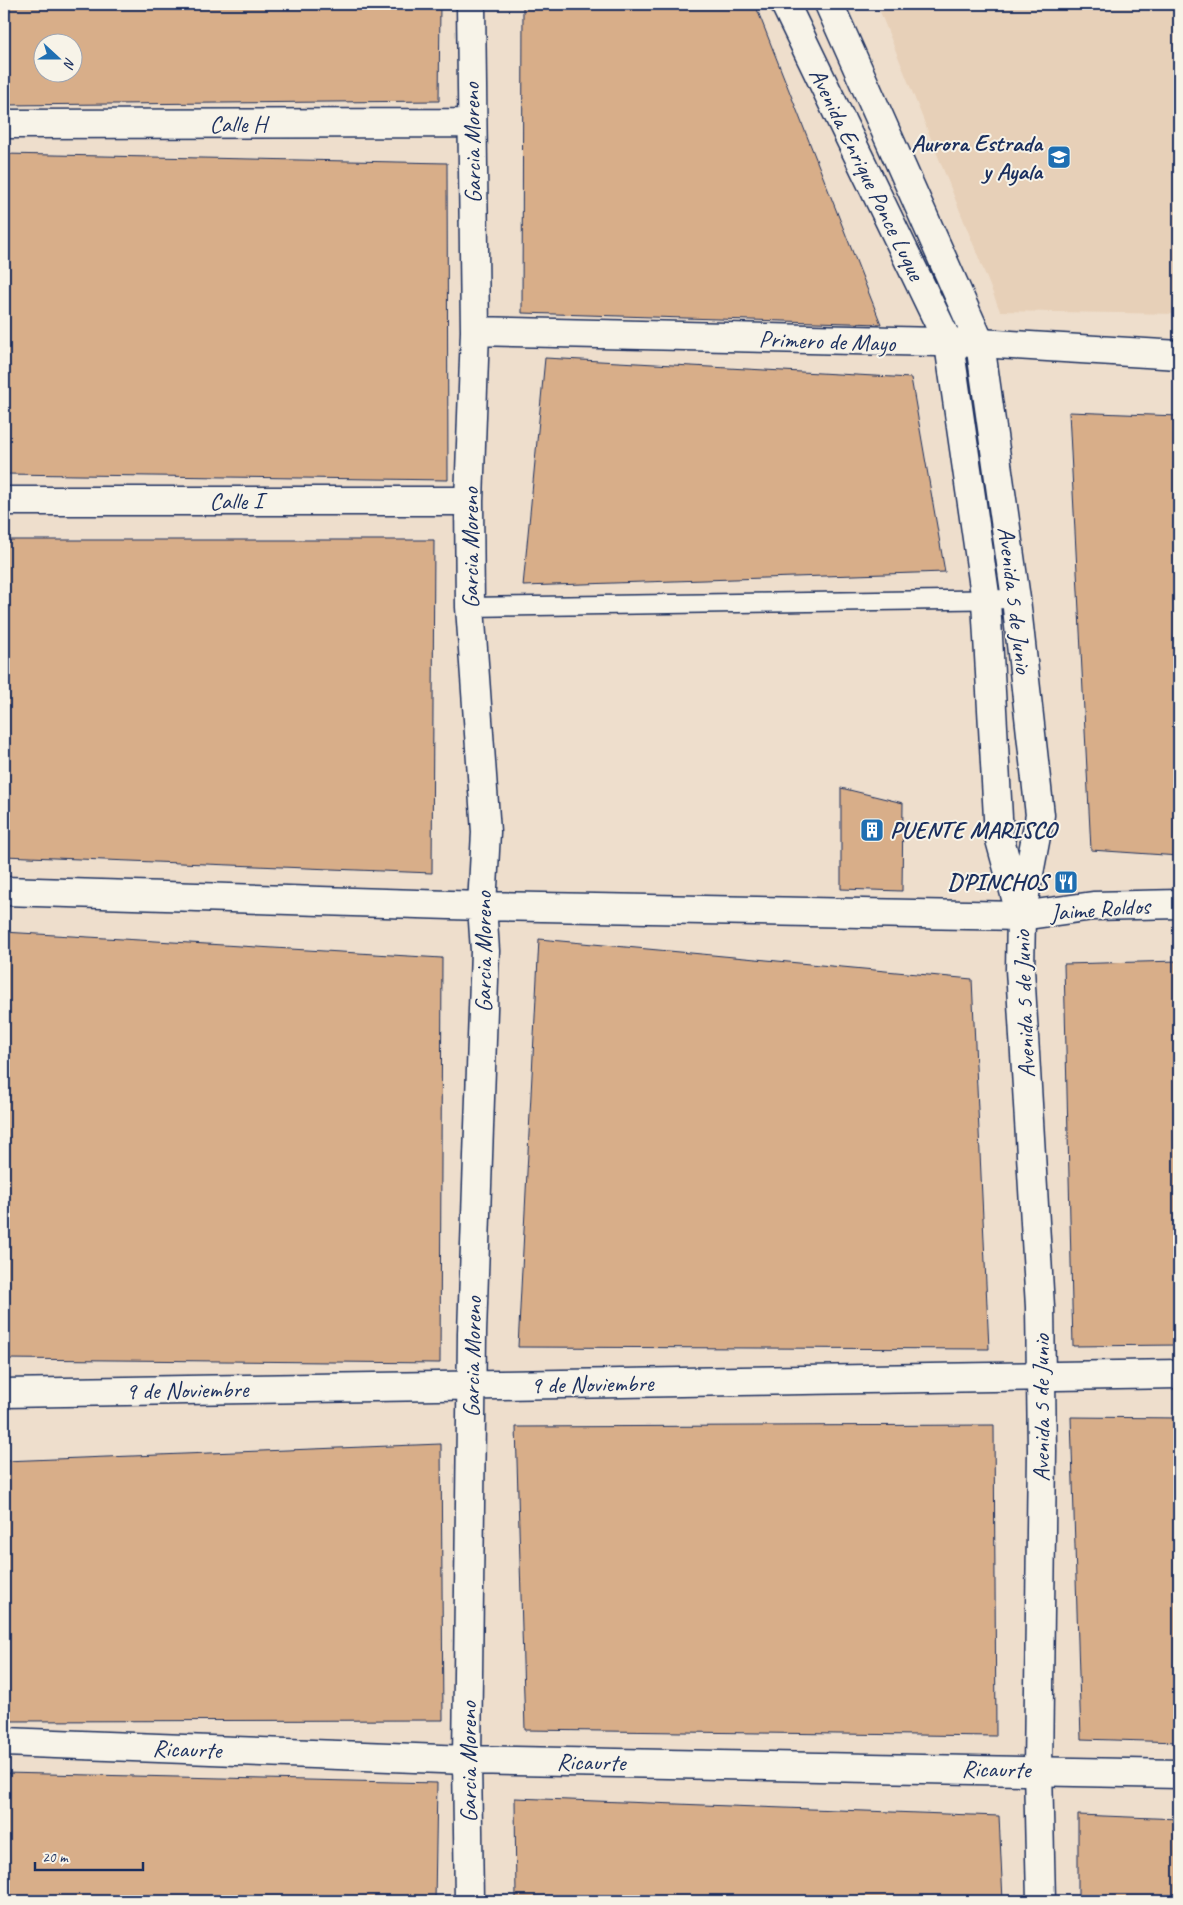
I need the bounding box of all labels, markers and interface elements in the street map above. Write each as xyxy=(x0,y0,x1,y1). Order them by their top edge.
north arrow xyxy=(32,32,82,82)
text: N xyxy=(59,55,79,72)
street label: Avenida Enrique Ponce Luque xyxy=(802,63,932,287)
street label: Garcia Moreno xyxy=(456,81,488,204)
street label: Calle H xyxy=(209,109,270,139)
place label: Aurora Estrada y Ayala xyxy=(911,128,1044,186)
school or university icon: Aurora Estrada y Ayala xyxy=(1046,144,1072,170)
street label: Primero de Mayo xyxy=(758,324,897,358)
street label: Calle I xyxy=(209,486,268,516)
street label: Garcia Moreno xyxy=(455,486,485,608)
street label: Avenida 5 de Junio xyxy=(991,525,1039,677)
place label: PUENTE MARISCO xyxy=(890,815,1059,845)
building icon: PUENTE MARISCO xyxy=(859,817,885,843)
place label: D'PINCHOS xyxy=(947,867,1052,897)
restaurant icon: D'PINCHOS xyxy=(1053,869,1079,895)
street label: Garcia Moreno xyxy=(468,890,498,1012)
street label: Jaime Roldos xyxy=(1048,890,1154,928)
street label: Avenida 5 de Junio xyxy=(1006,928,1042,1078)
street label: Garcia Moreno xyxy=(456,1295,488,1418)
street label: Avenida 5 de Junio xyxy=(1026,1333,1056,1482)
street label: 9 de Noviembre xyxy=(530,1368,656,1400)
street label: 9 de Noviembre xyxy=(125,1374,251,1406)
street label: Garcia Moreno xyxy=(453,1700,483,1822)
street label: Ricaurte xyxy=(152,1733,224,1765)
street label: Ricaurte xyxy=(556,1746,628,1778)
street label: Ricaurte xyxy=(961,1753,1033,1785)
scale bar xyxy=(35,1840,142,1872)
text: 20 m xyxy=(42,1848,69,1867)

